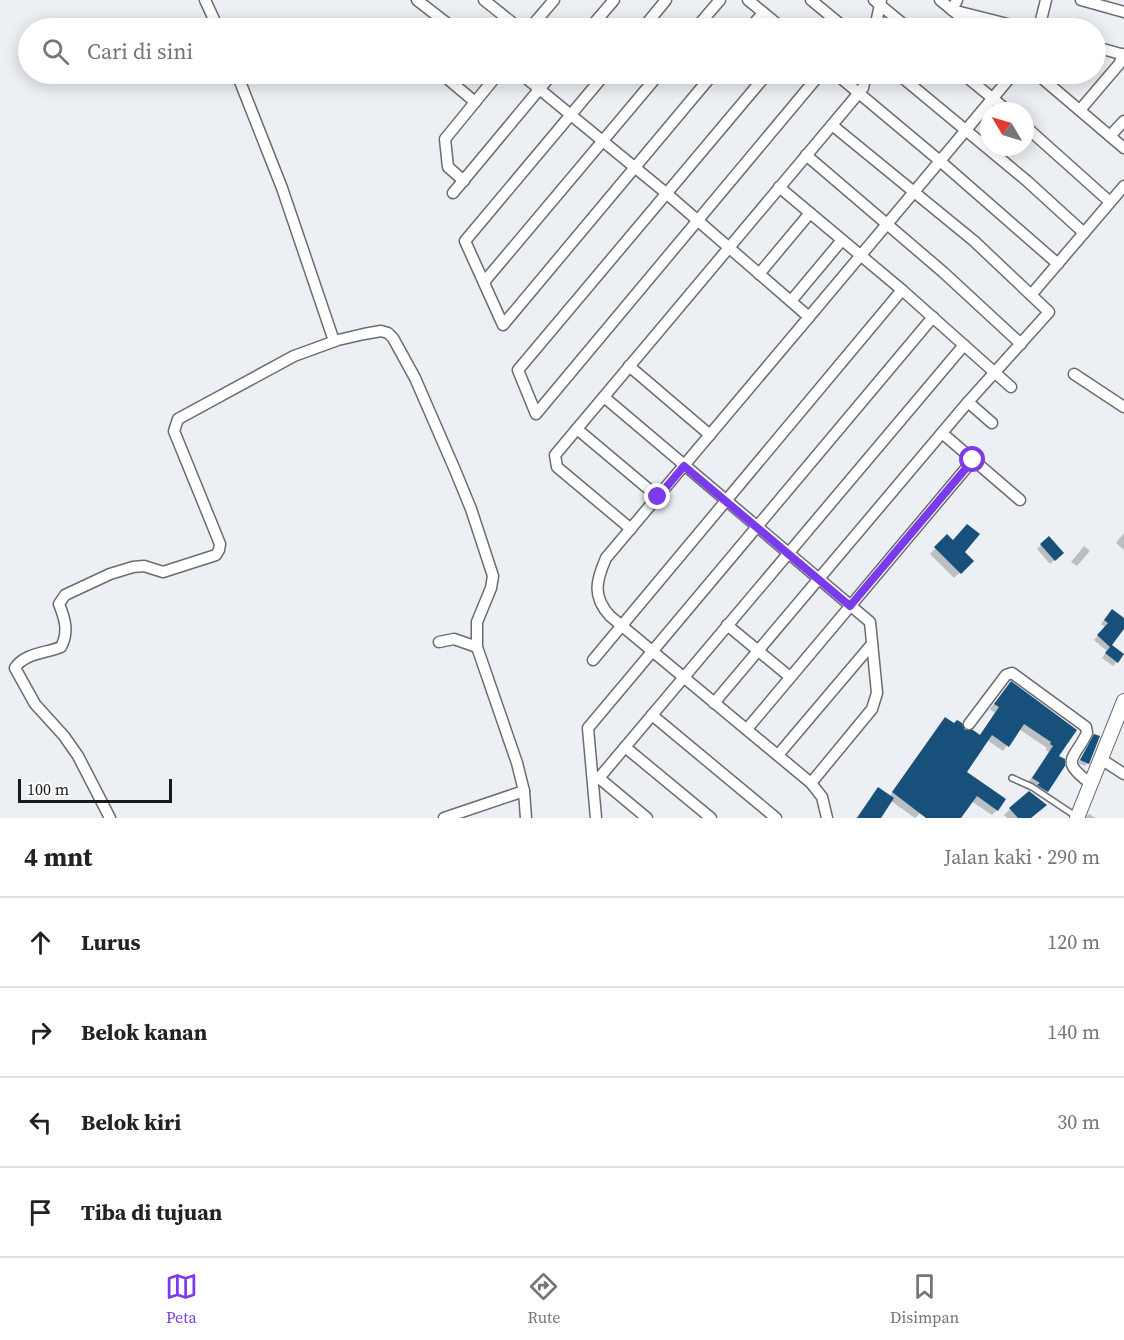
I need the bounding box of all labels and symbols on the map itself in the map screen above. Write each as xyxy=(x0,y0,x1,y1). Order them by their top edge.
north arrow xyxy=(980,102,1034,156)
route start xyxy=(959,446,985,472)
route end xyxy=(644,483,670,509)
scale bar xyxy=(18,776,172,804)

